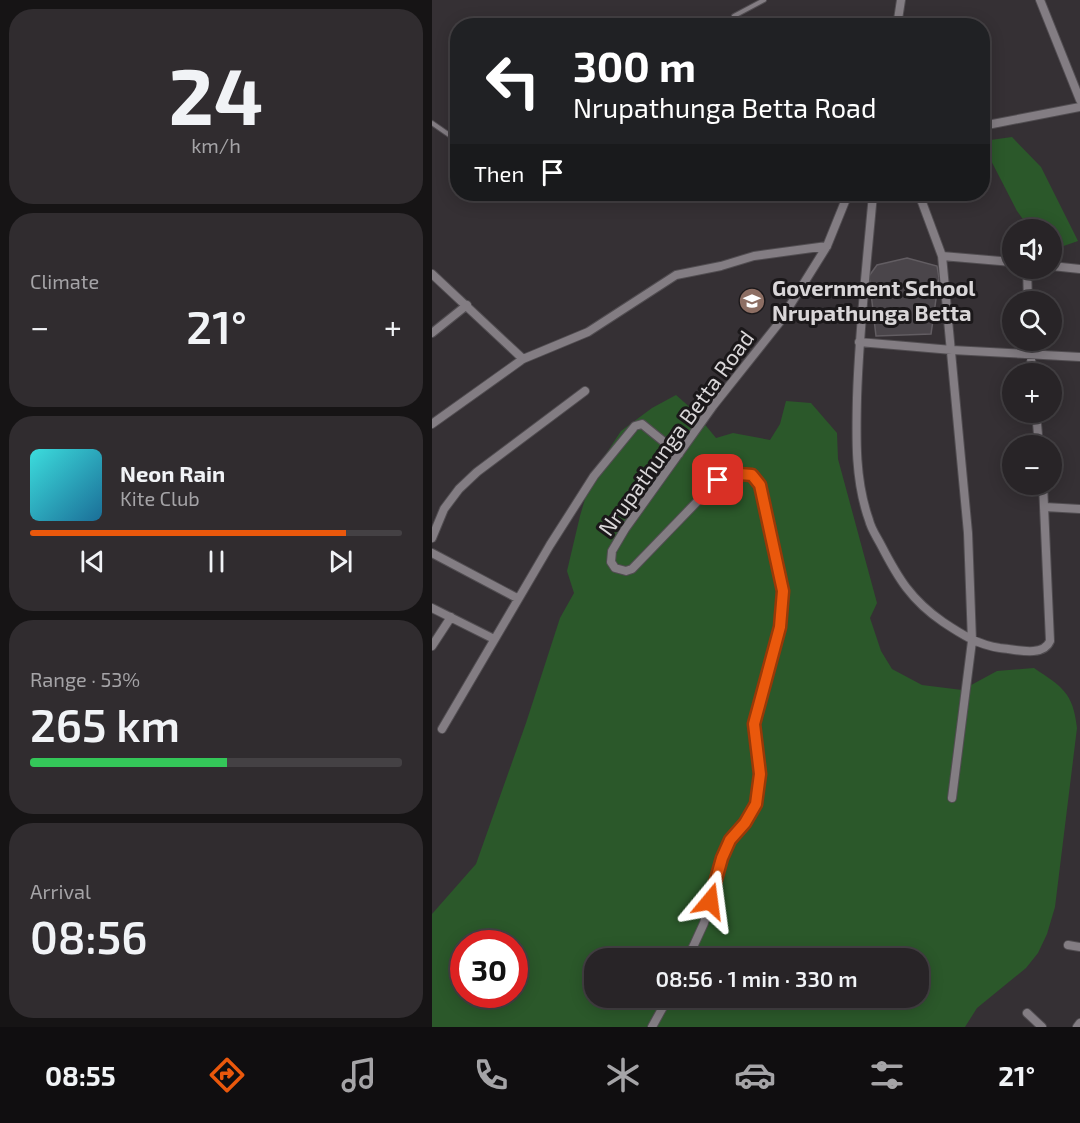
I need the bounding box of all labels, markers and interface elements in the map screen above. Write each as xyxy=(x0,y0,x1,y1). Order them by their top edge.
text: 300 m xyxy=(573,40,696,90)
icon: left xyxy=(474,42,552,120)
text: 24 xyxy=(168,47,264,141)
text: Nrupathunga Betta Road xyxy=(573,91,876,123)
text: km/h xyxy=(191,133,241,157)
icon: arrive xyxy=(536,156,569,189)
text: Then xyxy=(474,160,524,186)
map controls xyxy=(1002,219,1062,495)
button: sound xyxy=(1002,219,1062,279)
text: Climate xyxy=(30,269,99,293)
place label: Government School Nrupathunga Betta xyxy=(772,274,976,325)
school or university icon: Government School Nrupathunga Betta xyxy=(737,286,767,316)
button: search xyxy=(1002,291,1062,351)
text: 21° xyxy=(186,299,247,353)
text: − xyxy=(30,306,49,346)
text: + xyxy=(384,306,402,346)
street label: Nrupathunga Betta Road xyxy=(592,325,758,540)
button: + xyxy=(1002,363,1062,423)
button: − xyxy=(1002,435,1062,495)
pin xyxy=(692,454,743,505)
text: Neon Rain xyxy=(120,460,225,486)
icon: arrive xyxy=(701,463,734,496)
text: Kite Club xyxy=(120,486,200,510)
icon: previous xyxy=(76,545,109,578)
icon: pause xyxy=(200,545,233,578)
icon: next xyxy=(324,545,357,578)
text: Range · 53% xyxy=(30,667,140,691)
text: 265 km xyxy=(30,697,180,751)
position arrow xyxy=(678,869,742,933)
text: Arrival xyxy=(30,879,91,903)
text: 08:56 xyxy=(30,909,147,963)
speed limit sign: 30 xyxy=(450,930,528,1008)
text: 08:56 · 1 min · 330 m xyxy=(655,965,858,991)
icon: directions xyxy=(206,1054,248,1096)
icon: music xyxy=(338,1054,380,1096)
icon: phone xyxy=(470,1054,512,1096)
icon: climate xyxy=(602,1054,644,1096)
icon: car xyxy=(734,1054,776,1096)
icon: filters xyxy=(866,1054,908,1096)
text: 08:55 xyxy=(45,1059,116,1091)
text: 21° xyxy=(998,1059,1035,1091)

